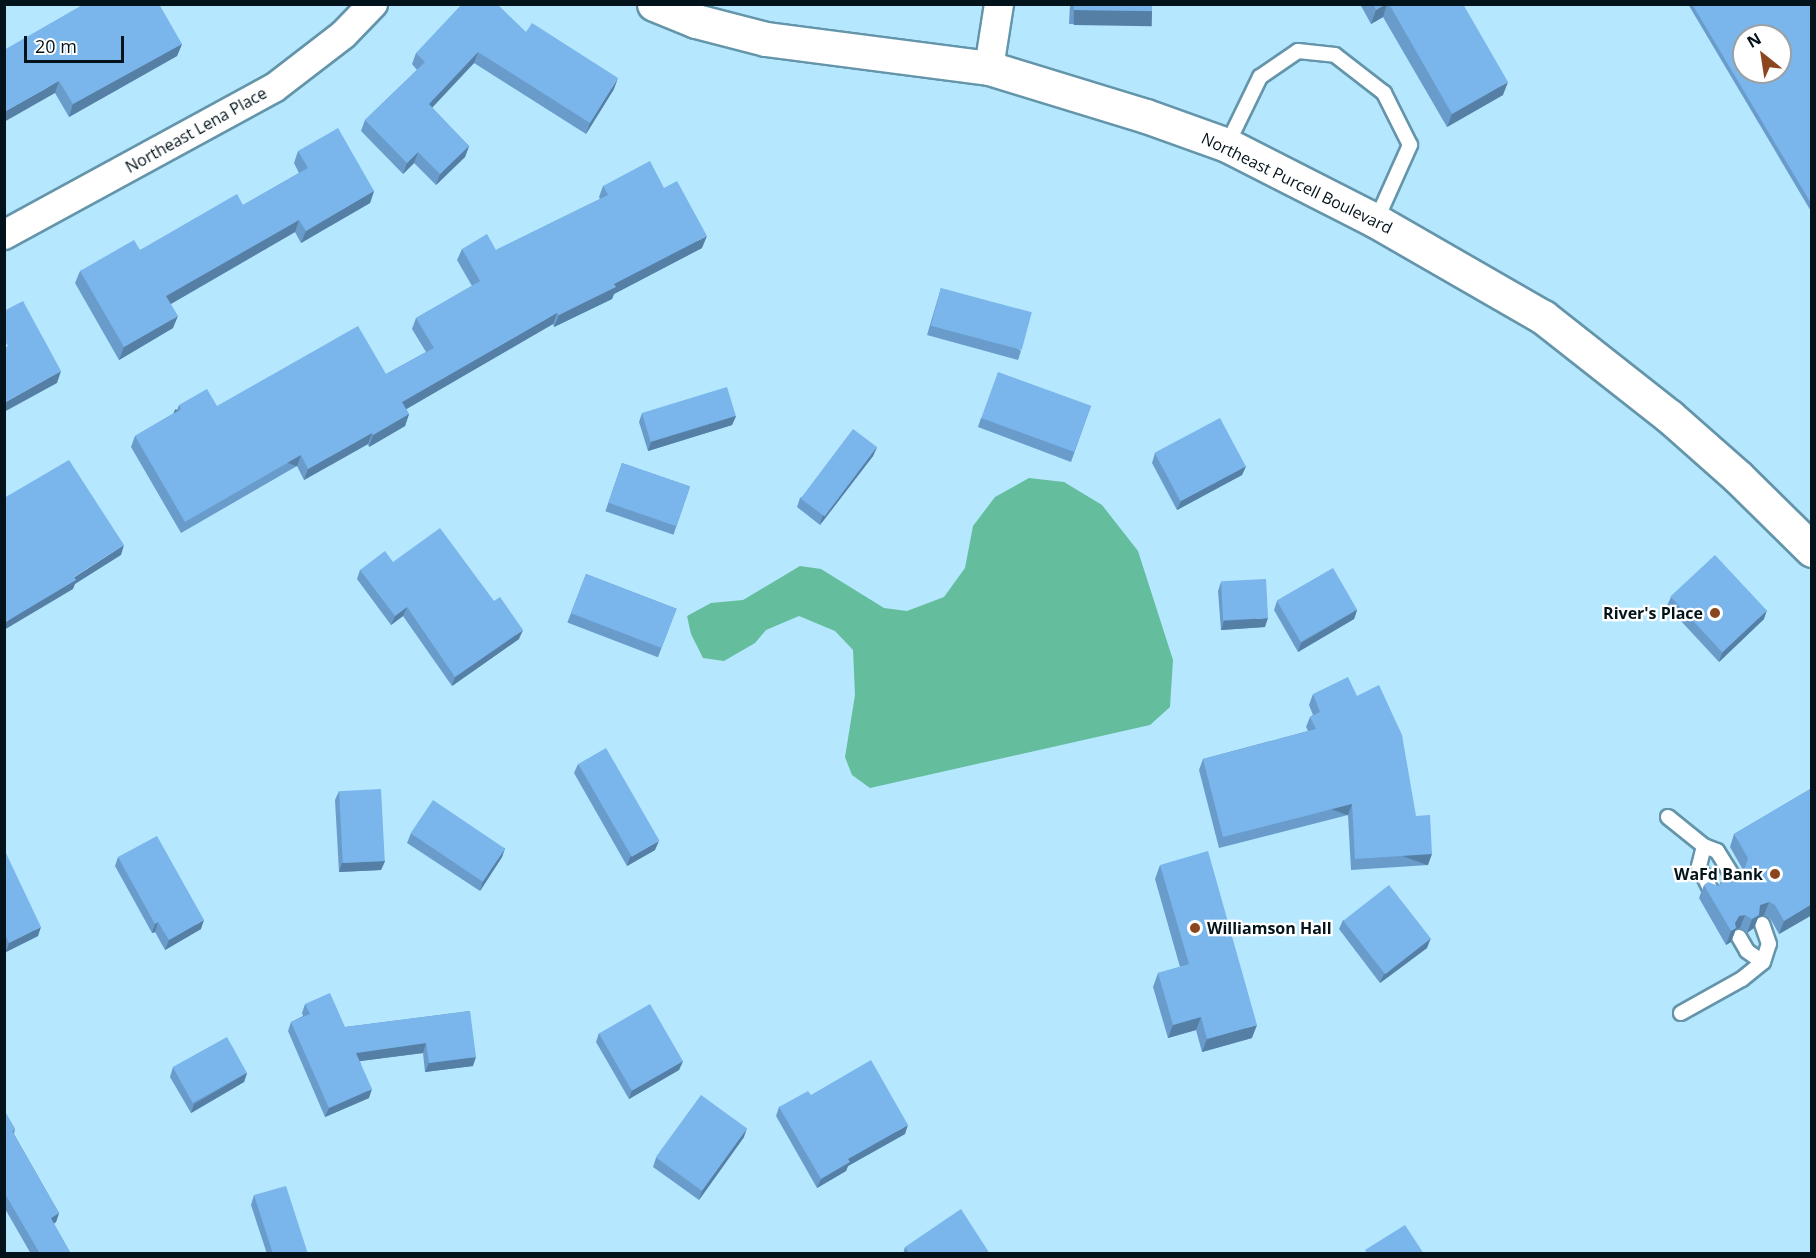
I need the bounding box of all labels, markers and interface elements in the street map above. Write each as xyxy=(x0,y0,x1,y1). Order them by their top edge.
scale bar xyxy=(27,24,128,62)
north arrow xyxy=(1732,24,1792,84)
text: N xyxy=(1743,27,1765,53)
text: 20 m xyxy=(35,34,77,58)
street label: Northeast Lena Place xyxy=(122,83,270,177)
street label: Northeast Purcell Boulevard xyxy=(1198,128,1396,238)
place label: River's Place xyxy=(1603,603,1703,623)
marker: River's Place xyxy=(1708,606,1722,620)
place label: WaFd Bank xyxy=(1674,864,1763,884)
marker: WaFd Bank xyxy=(1768,867,1782,881)
place label: Williamson Hall xyxy=(1207,918,1332,938)
marker: Williamson Hall xyxy=(1188,921,1202,935)

